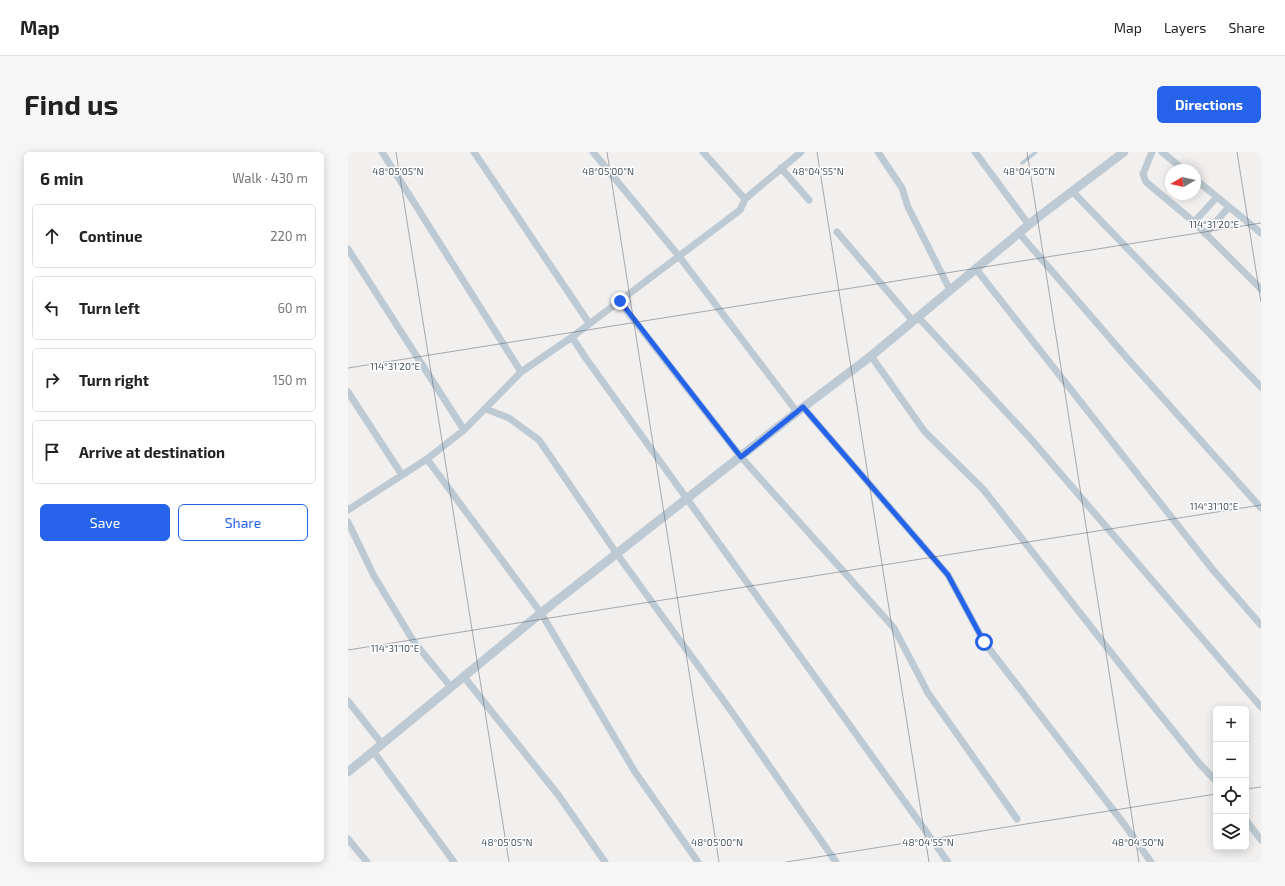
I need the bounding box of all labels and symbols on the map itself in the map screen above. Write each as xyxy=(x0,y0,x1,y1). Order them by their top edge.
north arrow xyxy=(1165,164,1201,200)
text: 48°05'05"N xyxy=(372,165,424,177)
text: 48°05'00"N xyxy=(582,165,634,177)
text: 48°04'55"N xyxy=(792,165,844,177)
text: 48°04'50"N xyxy=(1003,165,1055,177)
text: 114°31'20"E xyxy=(1189,218,1239,230)
route end xyxy=(611,292,629,310)
text: 114°31'20"E xyxy=(370,360,420,372)
text: 114°31'10"E xyxy=(1190,500,1239,512)
route start xyxy=(975,633,993,651)
text: 114°31'10"E xyxy=(371,642,420,654)
text: 48°05'05"N xyxy=(481,836,533,848)
text: 48°05'00"N xyxy=(691,836,743,848)
text: 48°04'55"N xyxy=(902,836,954,848)
text: 48°04'50"N xyxy=(1112,836,1164,848)

